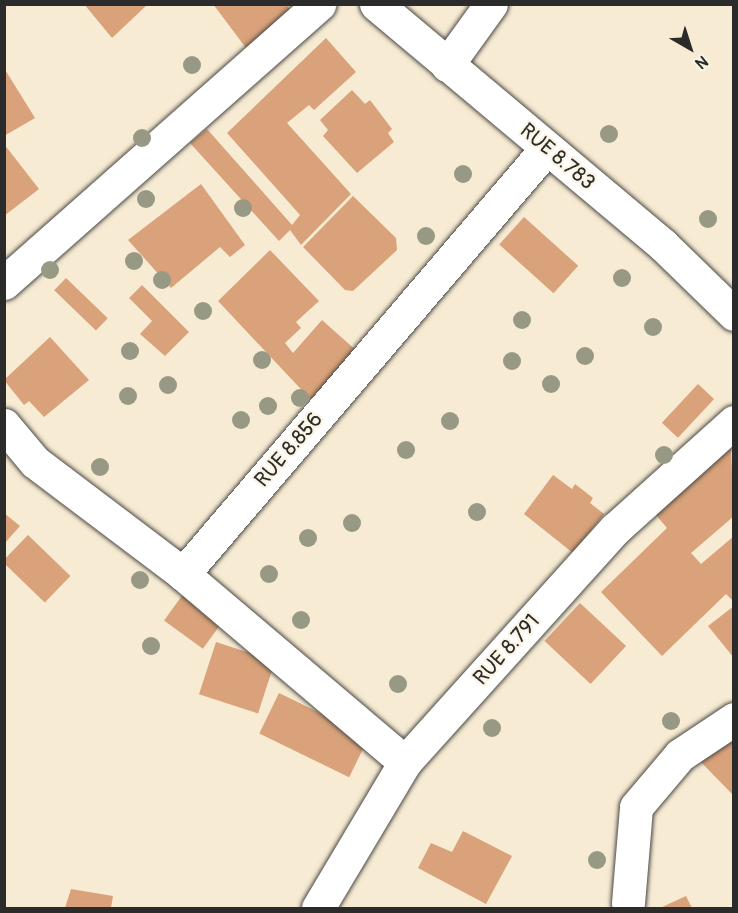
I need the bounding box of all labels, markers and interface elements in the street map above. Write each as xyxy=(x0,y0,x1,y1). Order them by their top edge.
north arrow xyxy=(660,18,720,78)
text: N xyxy=(691,51,712,73)
street label: RUE 8.783 xyxy=(514,118,600,196)
street label: RUE 8.856 xyxy=(250,407,328,493)
street label: RUE 8.791 xyxy=(469,609,545,691)

